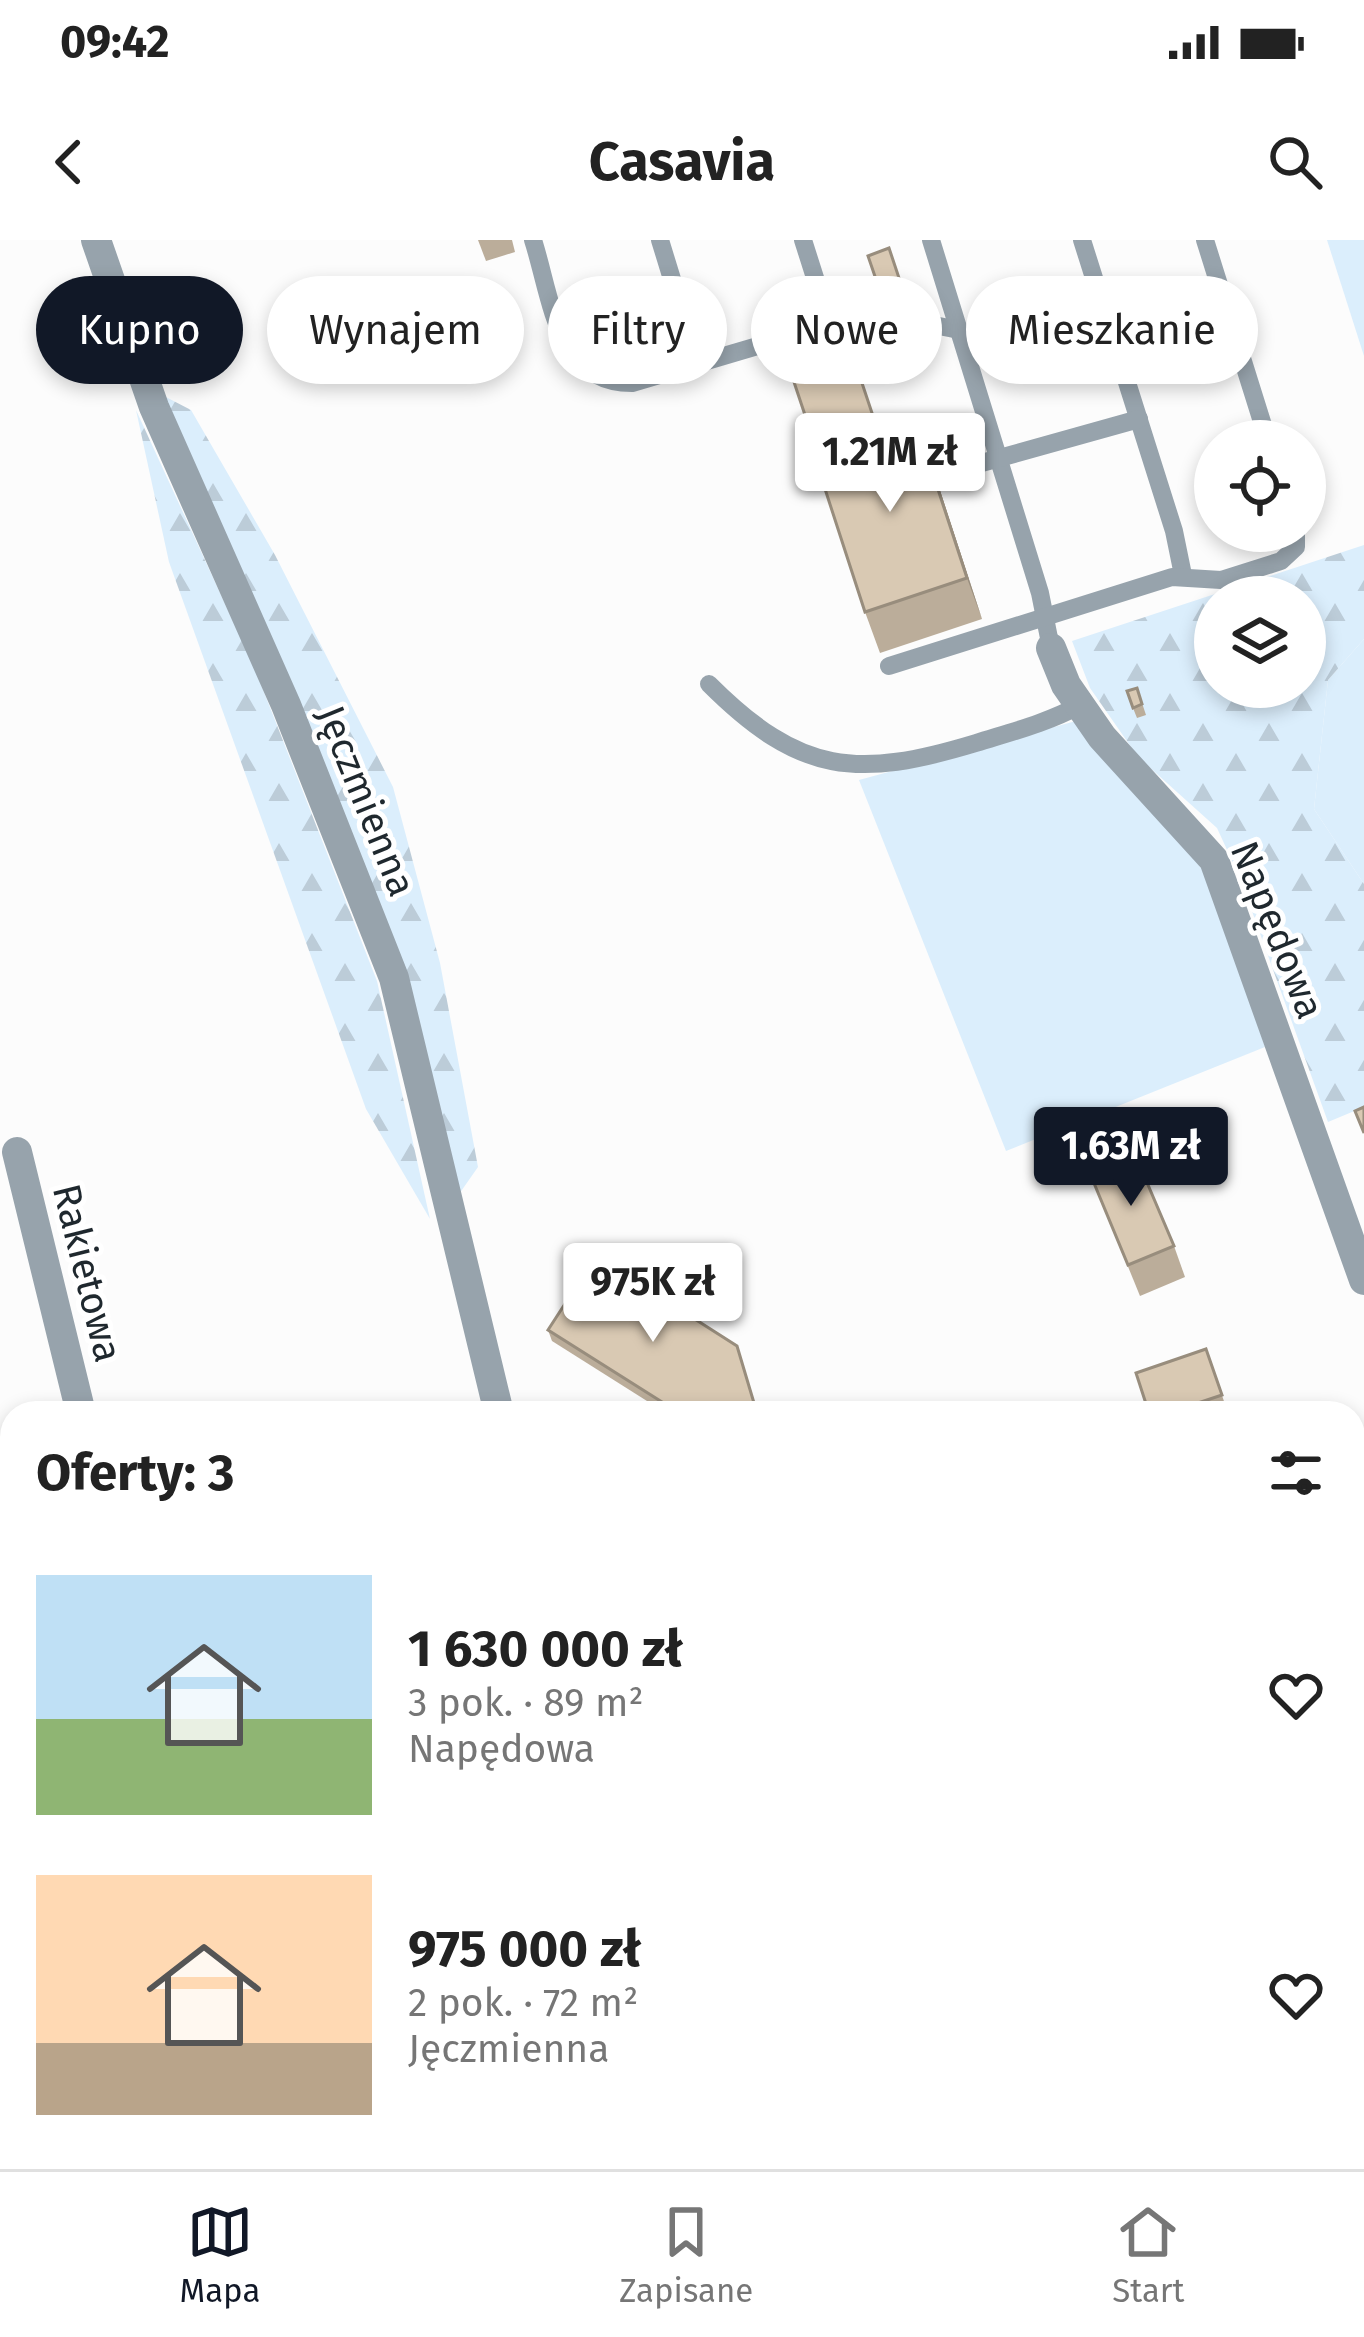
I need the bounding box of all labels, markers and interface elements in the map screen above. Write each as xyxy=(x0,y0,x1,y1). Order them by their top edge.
text: 09:42 xyxy=(60,15,169,69)
icon: back xyxy=(36,129,102,195)
icon: search xyxy=(1262,129,1328,195)
text: Casavia xyxy=(589,130,775,194)
chip: Kupno xyxy=(36,276,243,384)
chip: Wynajem xyxy=(267,276,524,384)
chip: Filtry xyxy=(548,276,727,384)
chip: Nowe xyxy=(751,276,942,384)
chip: Mieszkanie xyxy=(966,276,1258,384)
pin: 1.21M zł xyxy=(766,413,1014,515)
map controls xyxy=(1194,420,1326,708)
button: locate xyxy=(1194,420,1326,552)
text: 1.21M zł xyxy=(822,429,958,475)
button: layers xyxy=(1194,576,1326,708)
street label: Jęczmienna xyxy=(307,699,425,903)
street label: Napędowa xyxy=(1221,835,1333,1025)
pin: 1.63M zł xyxy=(1007,1107,1255,1209)
text: 1.63M zł xyxy=(1061,1123,1201,1169)
street label: Rakietowa xyxy=(43,1179,131,1367)
pin: 975K zł xyxy=(542,1243,764,1345)
text: 975K zł xyxy=(590,1259,716,1305)
icon: filters xyxy=(1263,1440,1329,1506)
text: Oferty: 3 xyxy=(36,1442,235,1504)
text: 1 630 000 zł xyxy=(408,1618,683,1680)
icon: home xyxy=(132,1623,276,1767)
icon: heart xyxy=(1263,1662,1329,1728)
text: 3 pok. · 89 m² xyxy=(408,1680,644,1726)
text: Napędowa xyxy=(408,1726,595,1772)
text: 975 000 zł xyxy=(408,1918,641,1980)
icon: home xyxy=(132,1923,276,2067)
icon: heart xyxy=(1263,1962,1329,2028)
text: 2 pok. · 72 m² xyxy=(408,1980,638,2026)
text: Jęczmienna xyxy=(408,2026,609,2072)
tab: Mapa xyxy=(179,2199,260,2311)
tab: Zapisane xyxy=(619,2199,753,2311)
tab: Start xyxy=(1112,2199,1185,2311)

